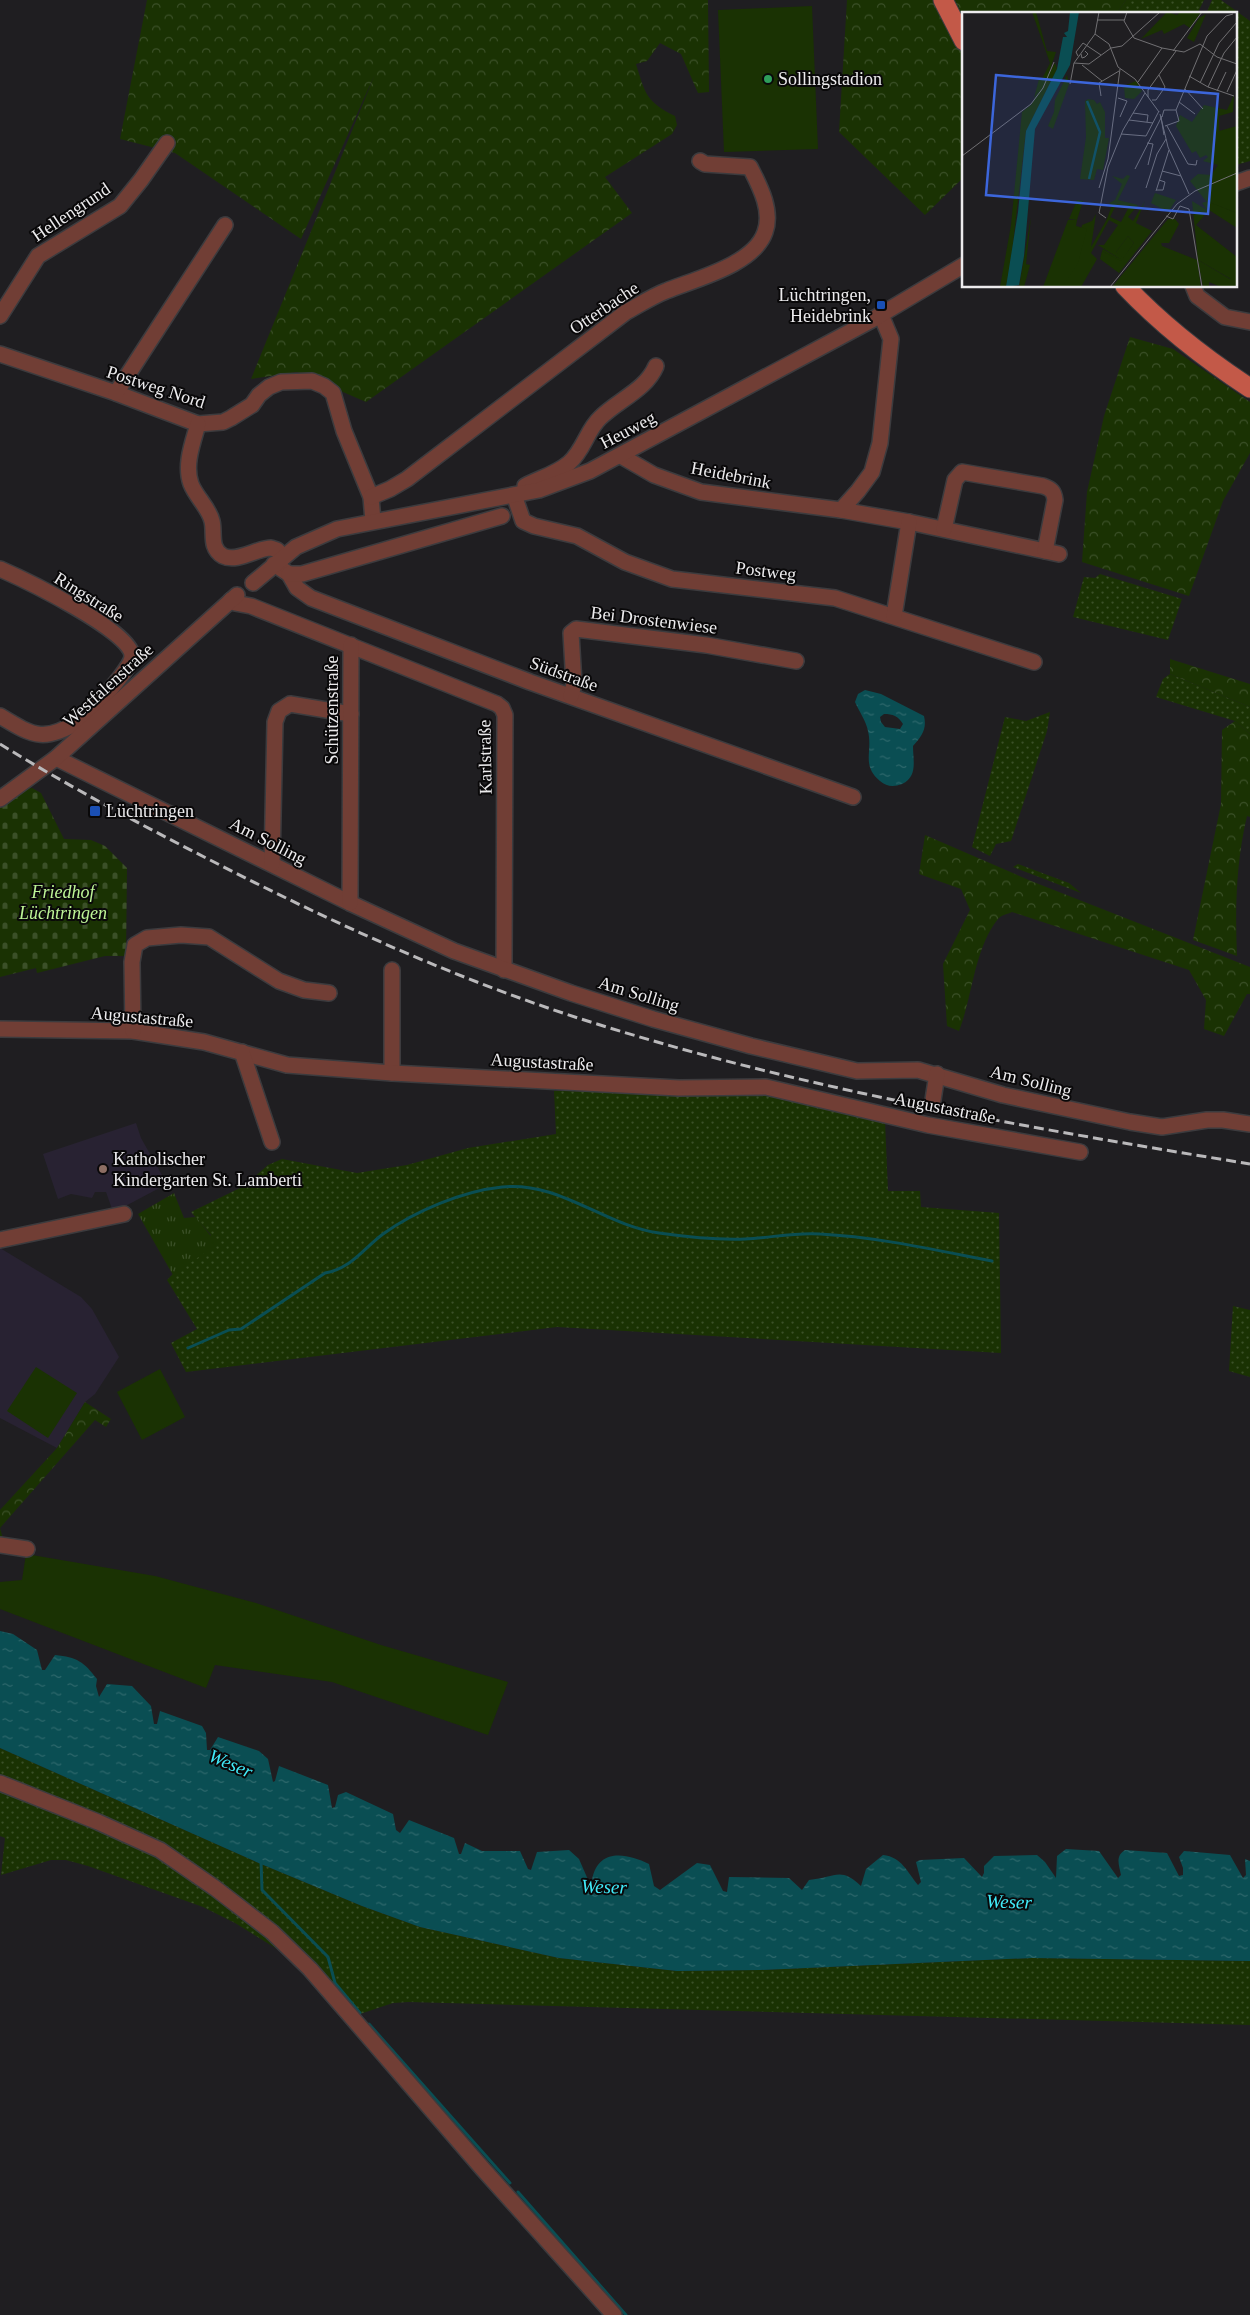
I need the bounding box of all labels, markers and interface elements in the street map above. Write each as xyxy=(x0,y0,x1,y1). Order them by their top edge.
inset map xyxy=(962,12,1238,288)
place label: Sollingstadion xyxy=(778,69,882,89)
marker: Sollingstadion xyxy=(762,73,774,85)
street label: Hellengrund xyxy=(28,179,114,245)
street label: Otterbache xyxy=(566,278,642,338)
place label: Lüchtringen, Heidebrink xyxy=(779,285,871,326)
marker: Lüchtringen, Heidebrink xyxy=(875,299,887,311)
street label: Postweg Nord xyxy=(104,362,208,412)
street label: Heuweg xyxy=(597,407,659,453)
street label: Heidebrink xyxy=(689,457,773,493)
street label: Postweg xyxy=(735,557,797,585)
street label: Ringstraße xyxy=(51,568,127,626)
street label: Bei Drostenwiese xyxy=(590,602,718,638)
street label: Westfalenstraße xyxy=(59,639,157,731)
street label: Südstraße xyxy=(527,652,601,696)
street label: Schützenstraße xyxy=(322,656,342,764)
street label: Karlstraße xyxy=(474,719,496,795)
place label: Lüchtringen xyxy=(106,801,194,821)
marker: Lüchtringen xyxy=(88,804,102,818)
street label: Am Solling xyxy=(226,813,310,869)
park label: Friedhof Lüchtringen xyxy=(18,882,107,923)
street label: Am Solling xyxy=(596,972,682,1016)
street label: Augustastraße xyxy=(90,1003,194,1031)
street label: Augustastraße xyxy=(490,1049,594,1075)
street label: Am Solling xyxy=(988,1061,1074,1101)
street label: Augustastraße xyxy=(893,1088,997,1128)
place label: Katholischer Kindergarten St. Lamberti xyxy=(113,1149,302,1190)
marker: Katholischer Kindergarten St. Lamberti xyxy=(97,1163,109,1175)
water label: Weser xyxy=(206,1745,257,1782)
water label: Weser xyxy=(581,1875,628,1898)
water label: Weser xyxy=(986,1890,1033,1913)

